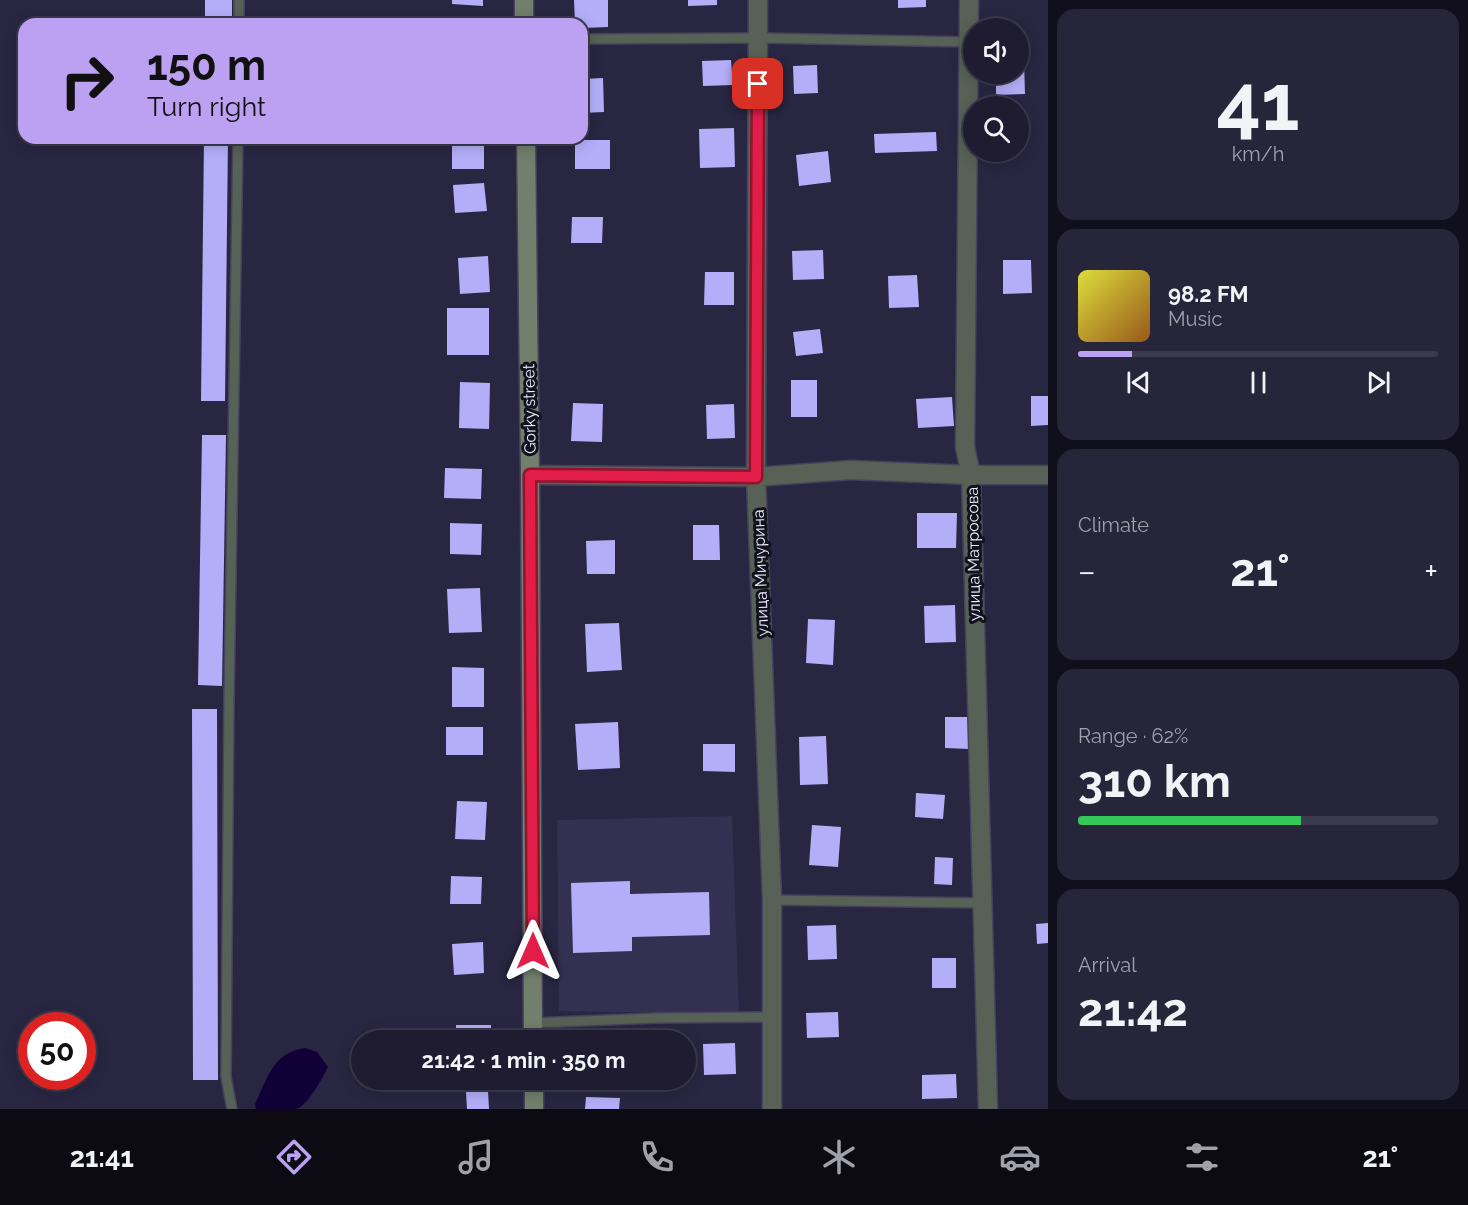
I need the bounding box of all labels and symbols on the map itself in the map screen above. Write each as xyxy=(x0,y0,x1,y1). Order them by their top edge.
pin xyxy=(732,58,783,109)
street label: Gorky street xyxy=(519,363,540,454)
street label: улица Матросова xyxy=(963,487,984,621)
street label: улица Мичурина xyxy=(749,509,772,637)
position arrow xyxy=(501,919,565,983)
speed limit sign: 50 xyxy=(18,1012,96,1090)

